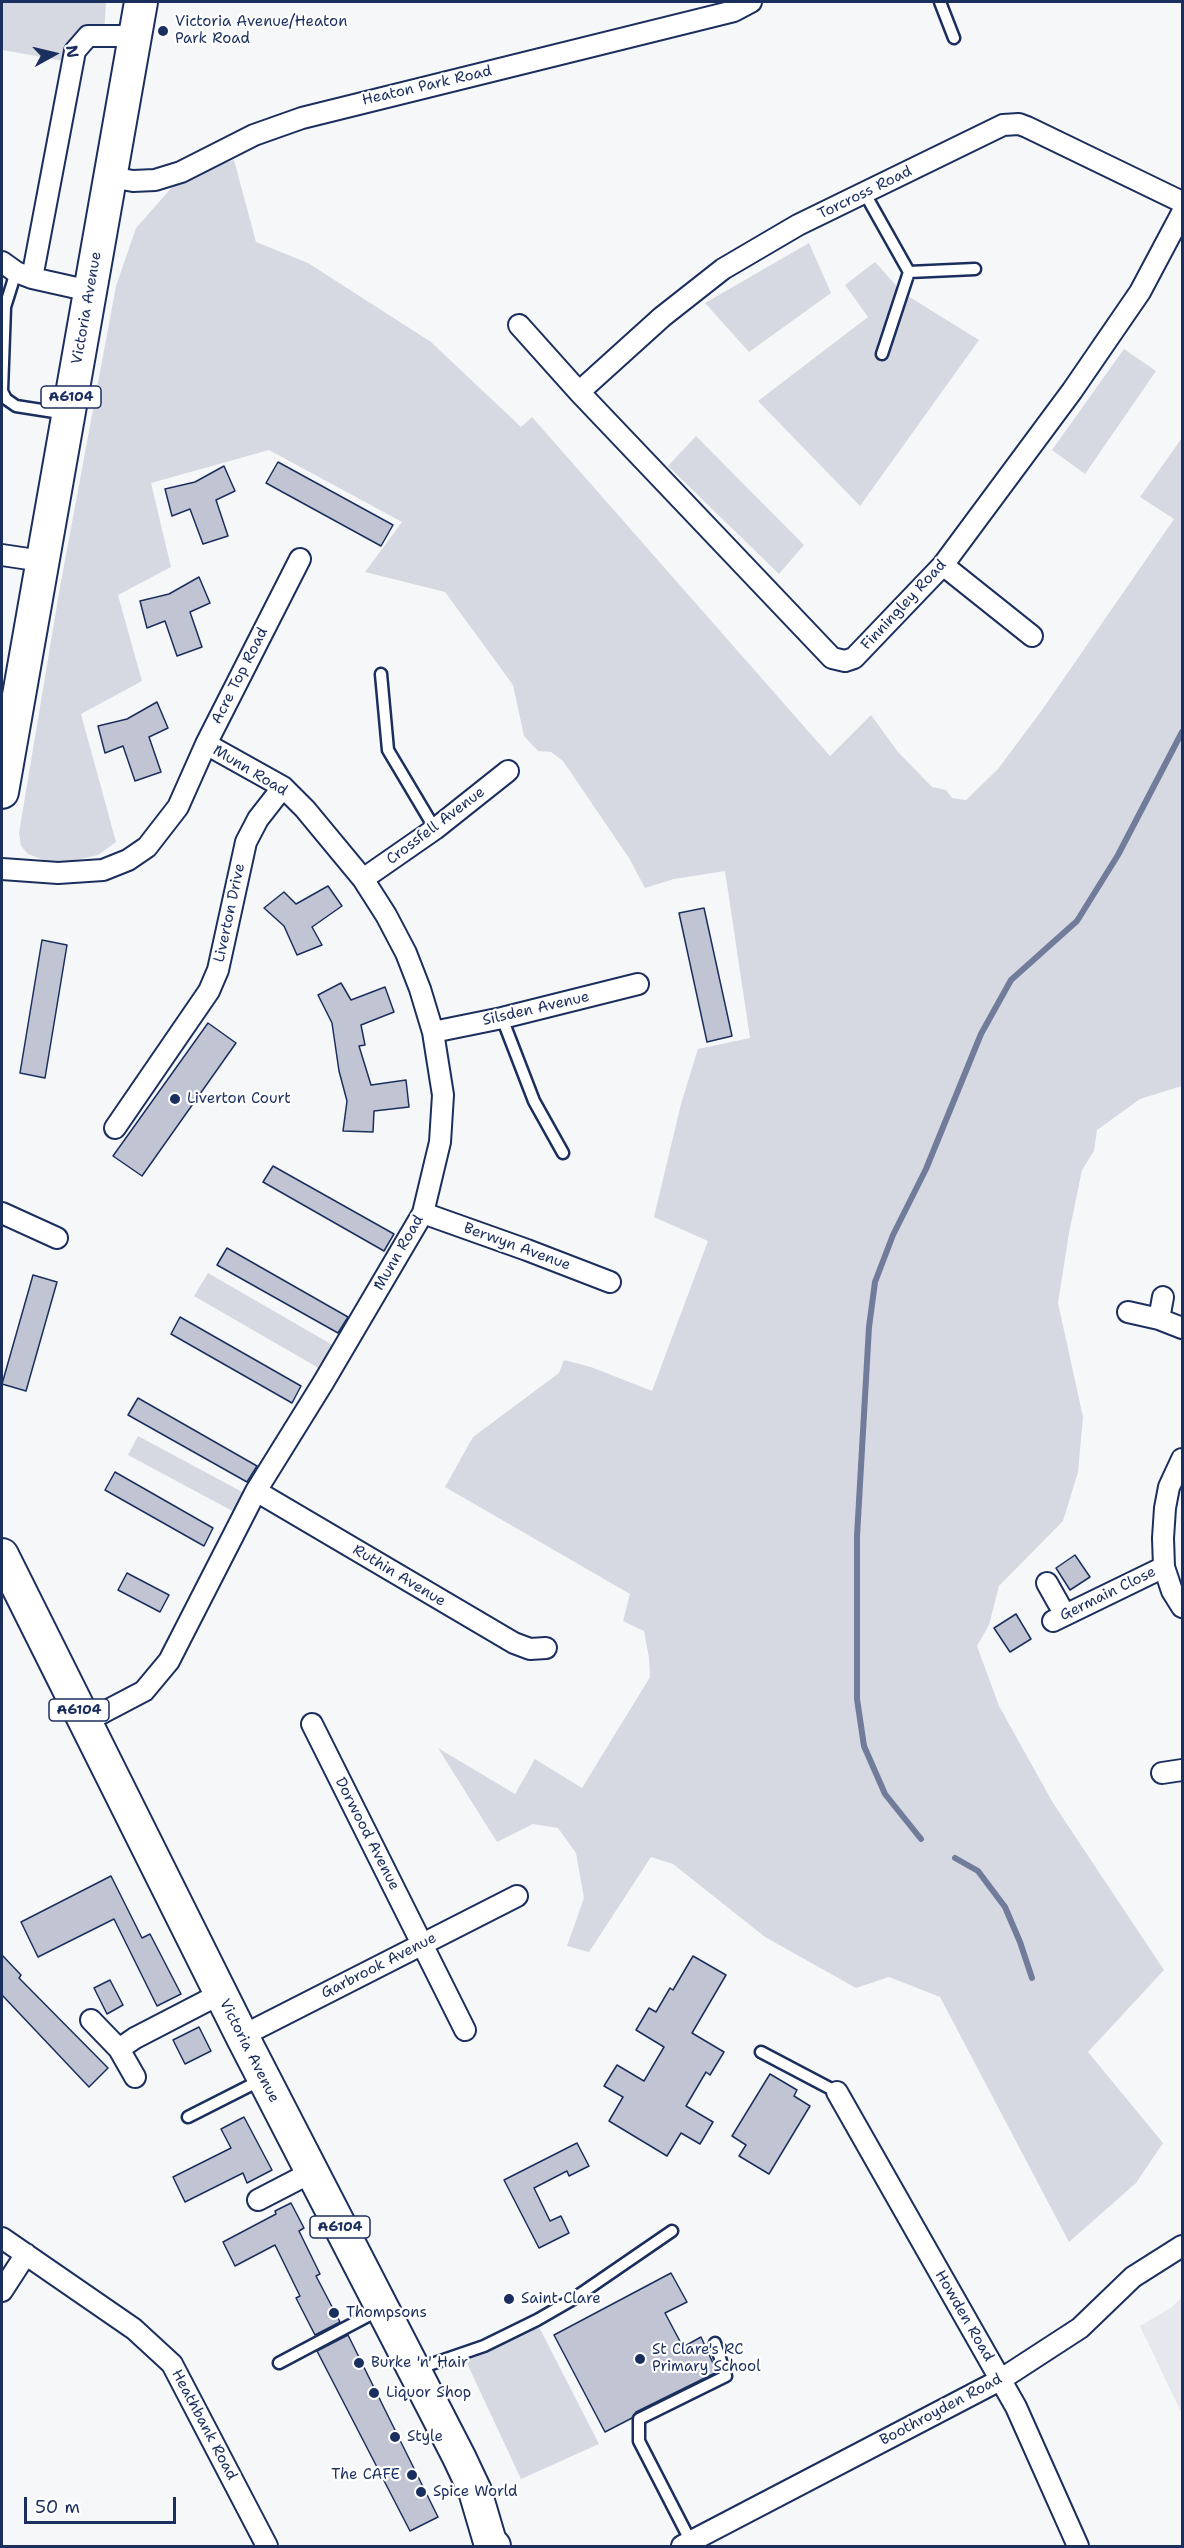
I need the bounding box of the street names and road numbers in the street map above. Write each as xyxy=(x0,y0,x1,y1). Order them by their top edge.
street label: Heaton Park Road xyxy=(360,62,494,110)
street label: Torcross Road xyxy=(815,162,915,224)
street label: Victoria Avenue xyxy=(68,250,106,366)
road number: A6104 xyxy=(41,386,101,408)
street label: Finningley Road xyxy=(858,556,950,654)
street label: Acre Top Road xyxy=(208,625,272,727)
street label: Munn Road xyxy=(209,742,291,800)
street label: Crossfell Avenue xyxy=(383,783,489,869)
street label: Liverton Drive xyxy=(211,862,249,964)
street label: Silsden Avenue xyxy=(481,988,591,1030)
street label: Munn Road xyxy=(370,1212,428,1294)
street label: Berwyn Avenue xyxy=(461,1219,573,1275)
street label: Ruthin Avenue xyxy=(349,1541,449,1611)
street label: Germain Close xyxy=(1057,1563,1159,1625)
road number: A6104 xyxy=(49,1699,109,1721)
street label: Dorwood Avenue xyxy=(331,1775,403,1893)
street label: Garbrook Avenue xyxy=(318,1929,440,2003)
street label: Victoria Avenue xyxy=(215,1996,283,2106)
road number: A6104 xyxy=(310,2216,370,2238)
street label: Howden Road xyxy=(931,2267,997,2365)
street label: Heathbank Road xyxy=(167,2367,241,2483)
street label: Boothroyden Road xyxy=(877,2370,1005,2450)

